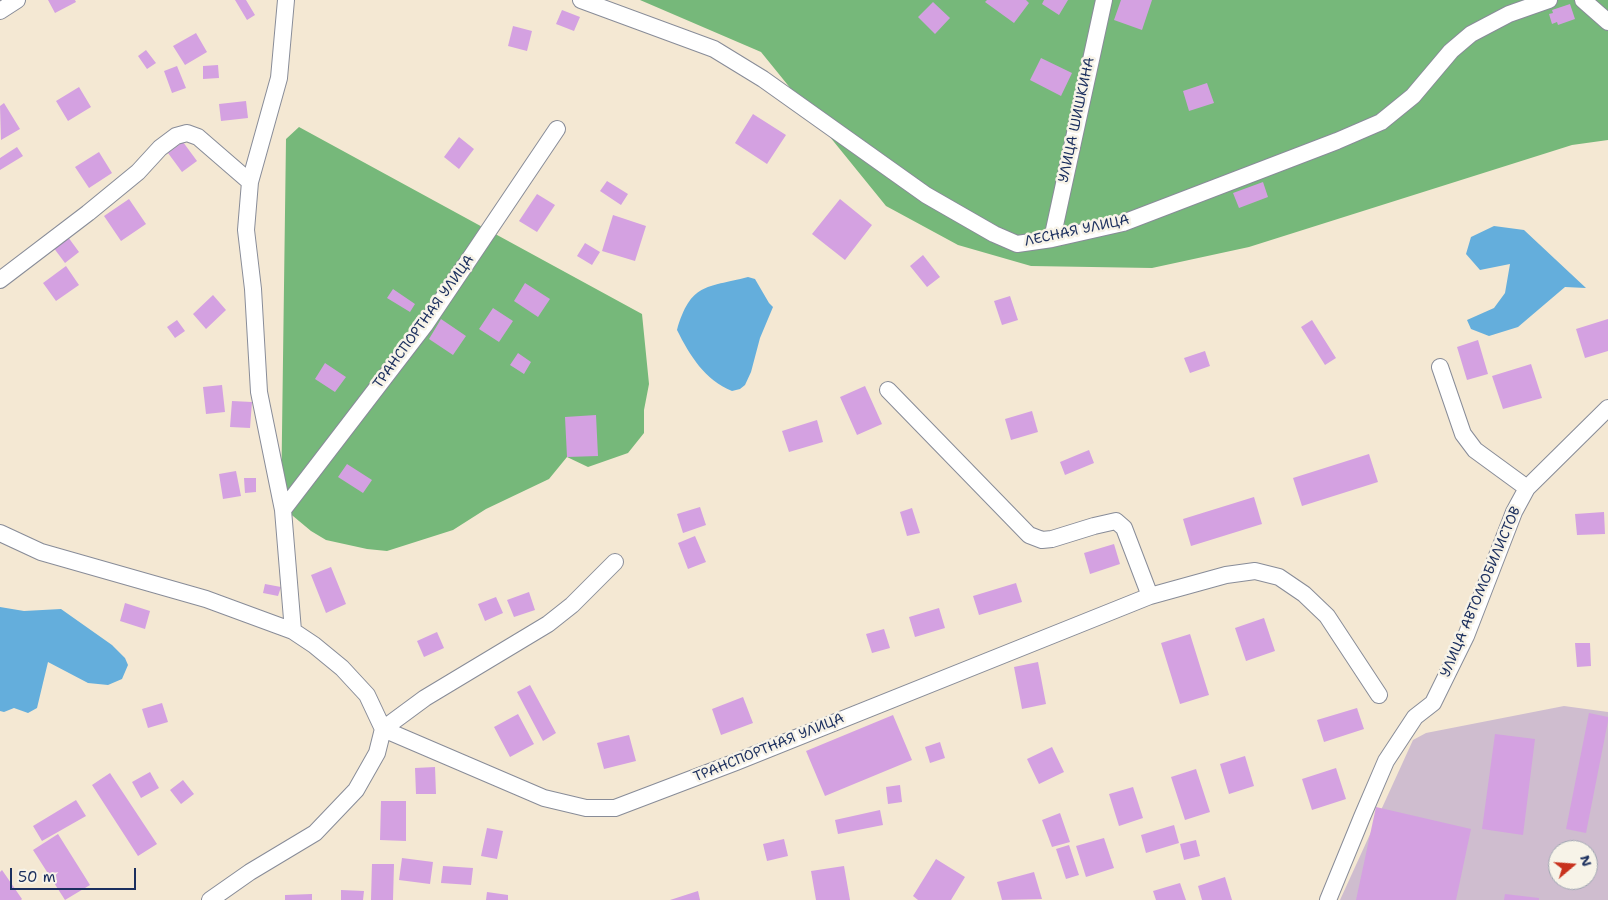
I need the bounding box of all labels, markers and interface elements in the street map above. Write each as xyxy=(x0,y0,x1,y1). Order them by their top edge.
street label: УЛИЦА ШИШКИНА xyxy=(1056,56,1098,184)
street label: ЛЕСНАЯ УЛИЦА xyxy=(1023,212,1131,250)
street label: ТРАНСПОРТНАЯ УЛИЦА xyxy=(370,252,478,392)
street label: УЛИЦА АВТОМОБИЛИСТОВ xyxy=(1437,504,1525,680)
street label: ТРАНСПОРТНАЯ УЛИЦА xyxy=(691,710,847,786)
north arrow xyxy=(1548,840,1598,890)
text: N xyxy=(1576,853,1597,869)
scale bar xyxy=(12,858,139,890)
text: 50 m xyxy=(18,867,56,887)

